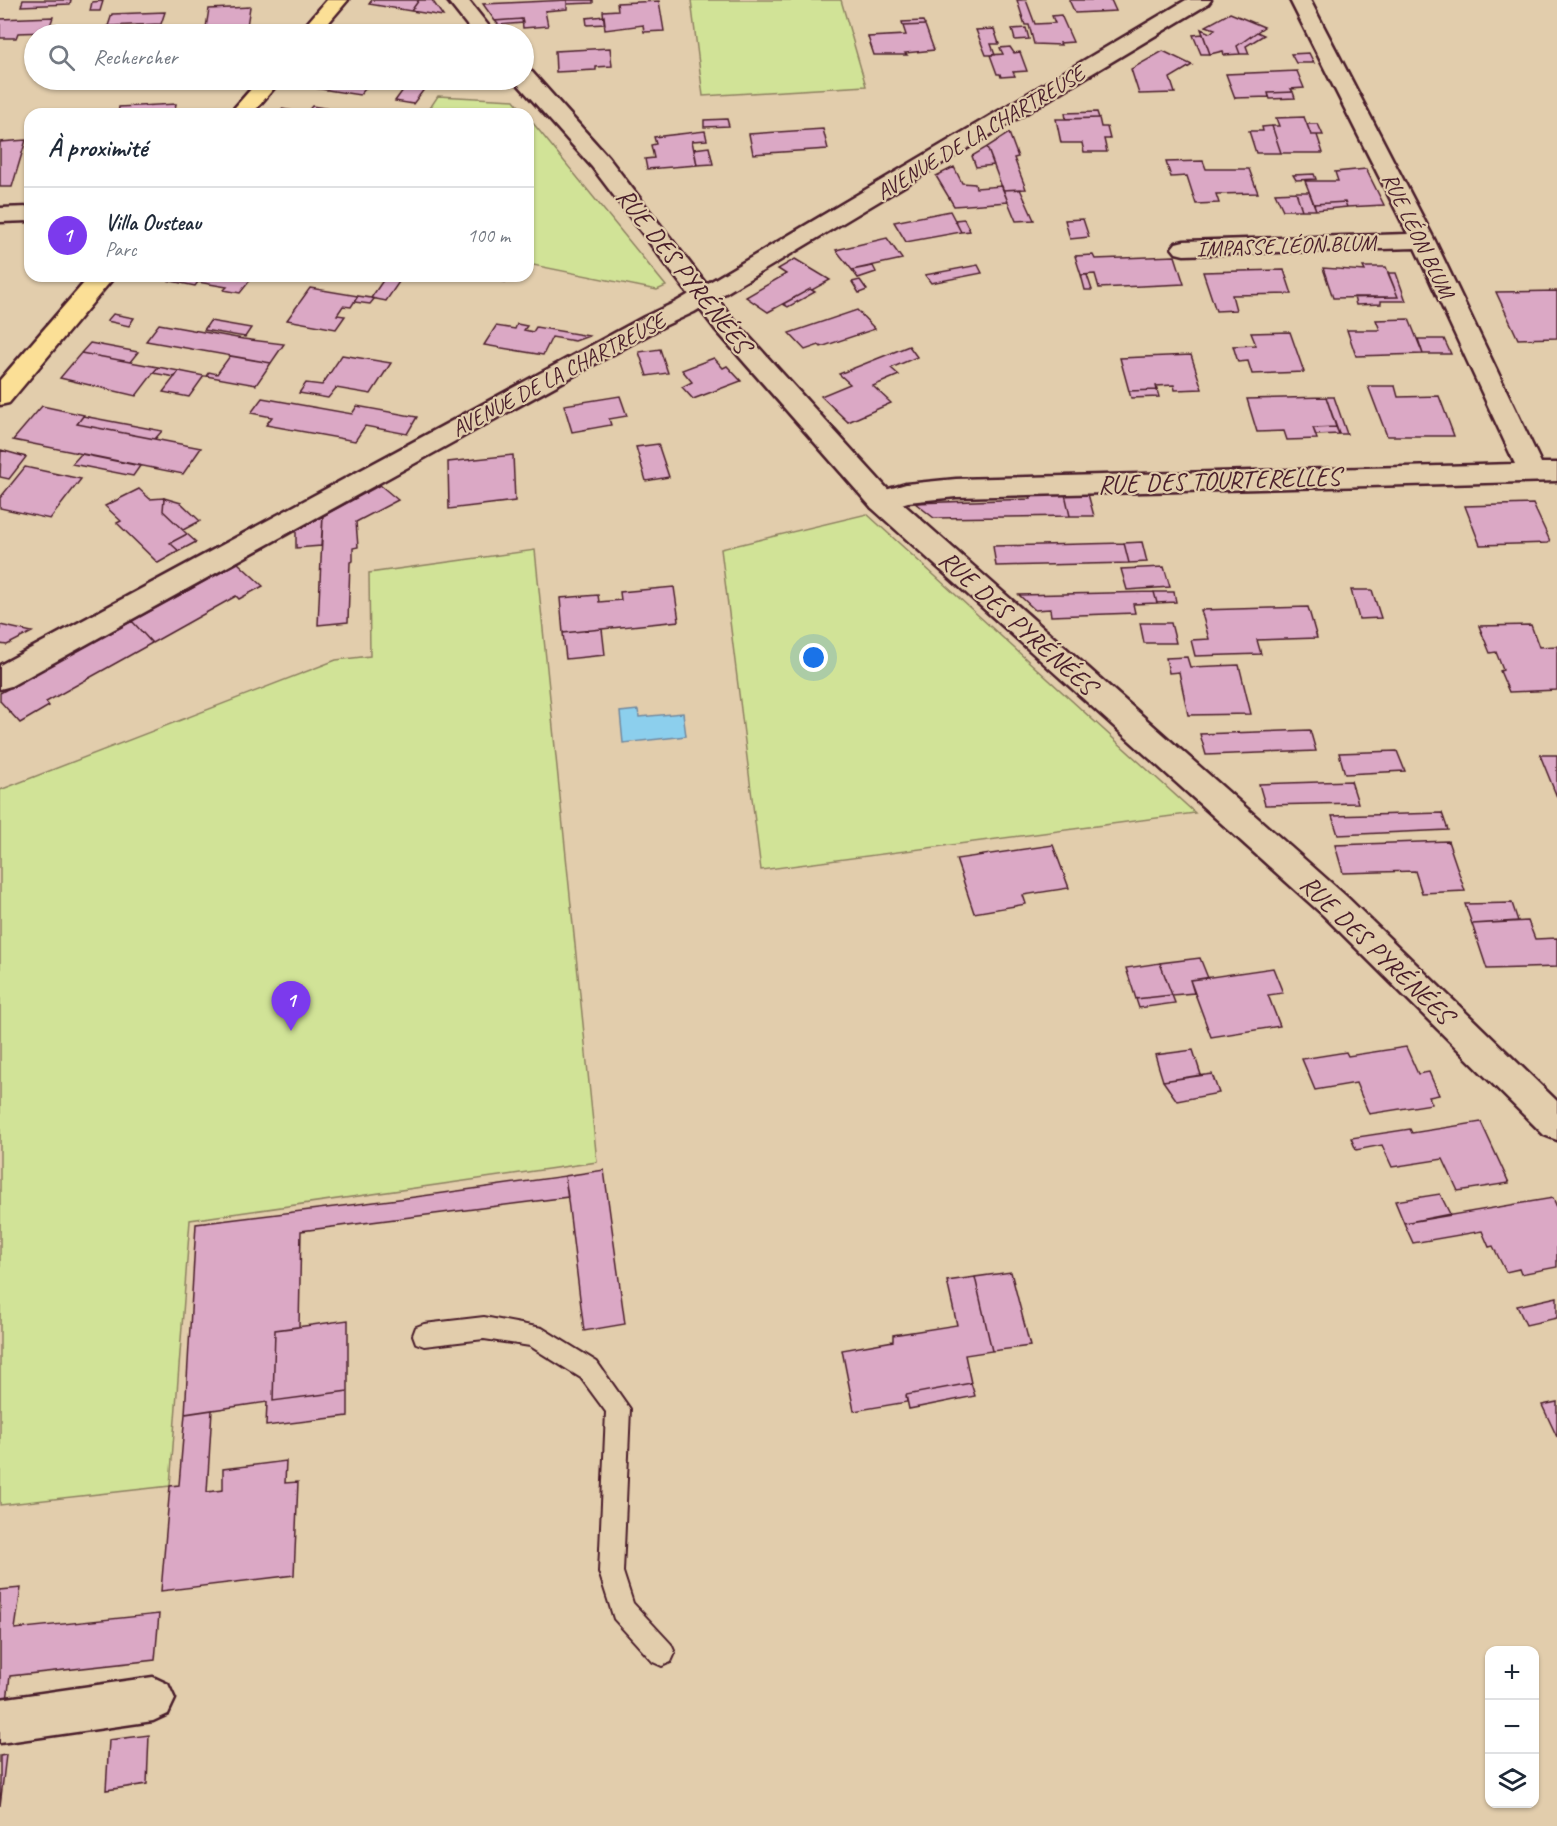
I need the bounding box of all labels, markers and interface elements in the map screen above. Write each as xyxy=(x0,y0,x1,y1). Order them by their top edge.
search box xyxy=(24,24,534,90)
icon: search xyxy=(45,41,78,74)
text: Rechercher xyxy=(93,43,177,71)
street label: AVENUE DE LA CHARTREUSE xyxy=(871,58,1093,206)
text: À proximité xyxy=(48,131,147,164)
street label: RUE LÉON BLUM xyxy=(1376,168,1461,305)
street label: RUE DES PYRÉNÉES xyxy=(609,181,762,364)
text: Villa Ousteau xyxy=(105,209,201,237)
text: 1 xyxy=(63,223,72,248)
text: 100 m xyxy=(467,223,510,248)
street label: IMPASSE LÉON BLUM xyxy=(1196,229,1378,263)
text: Parc xyxy=(105,237,136,262)
street label: AVENUE DE LA CHARTREUSE xyxy=(447,305,673,443)
street label: RUE DES TOURTERELLES xyxy=(1097,460,1346,501)
street label: RUE DES PYRÉNÉES xyxy=(932,543,1107,705)
your location xyxy=(799,643,828,672)
street label: RUE DES PYRÉNÉES xyxy=(1293,868,1464,1035)
pin: 1 xyxy=(272,982,310,1031)
map controls xyxy=(1485,1646,1539,1808)
button: + xyxy=(1485,1646,1539,1700)
button: − xyxy=(1485,1700,1539,1754)
button: layers xyxy=(1485,1754,1539,1808)

